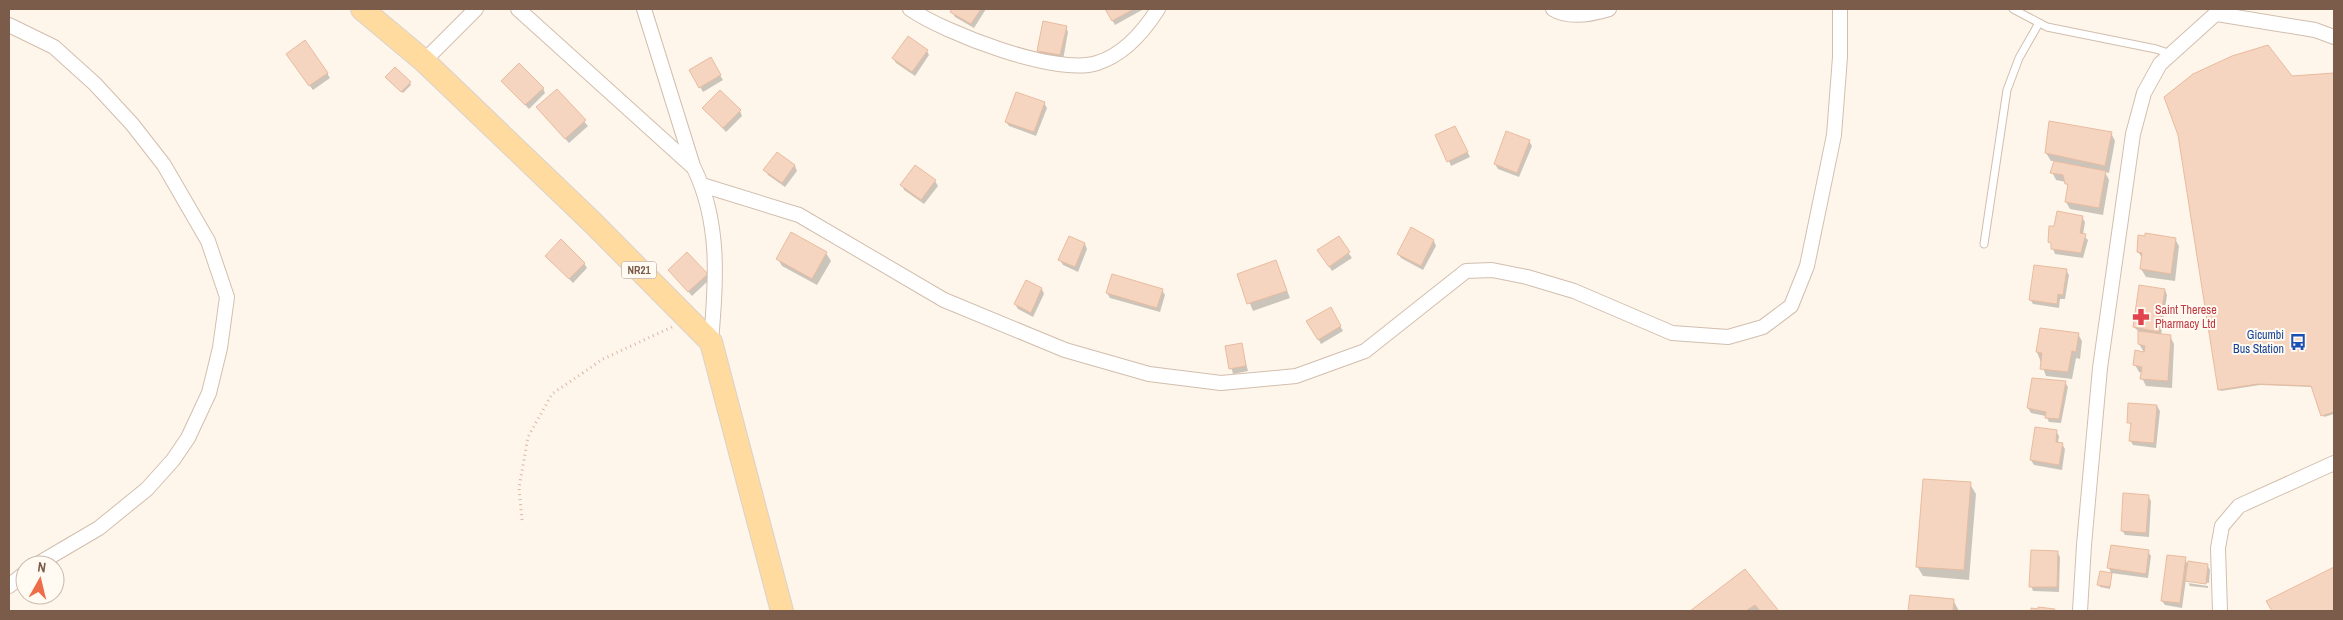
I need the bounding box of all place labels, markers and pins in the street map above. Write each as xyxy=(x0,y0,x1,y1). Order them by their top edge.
place label: Saint Therese Pharmacy Ltd xyxy=(2155,302,2217,332)
pharmacy icon: Saint Therese Pharmacy Ltd xyxy=(2131,307,2151,327)
place label: Gicumbi Bus Station xyxy=(2233,327,2284,357)
bus stop icon: Gicumbi Bus Station xyxy=(2288,332,2308,352)

